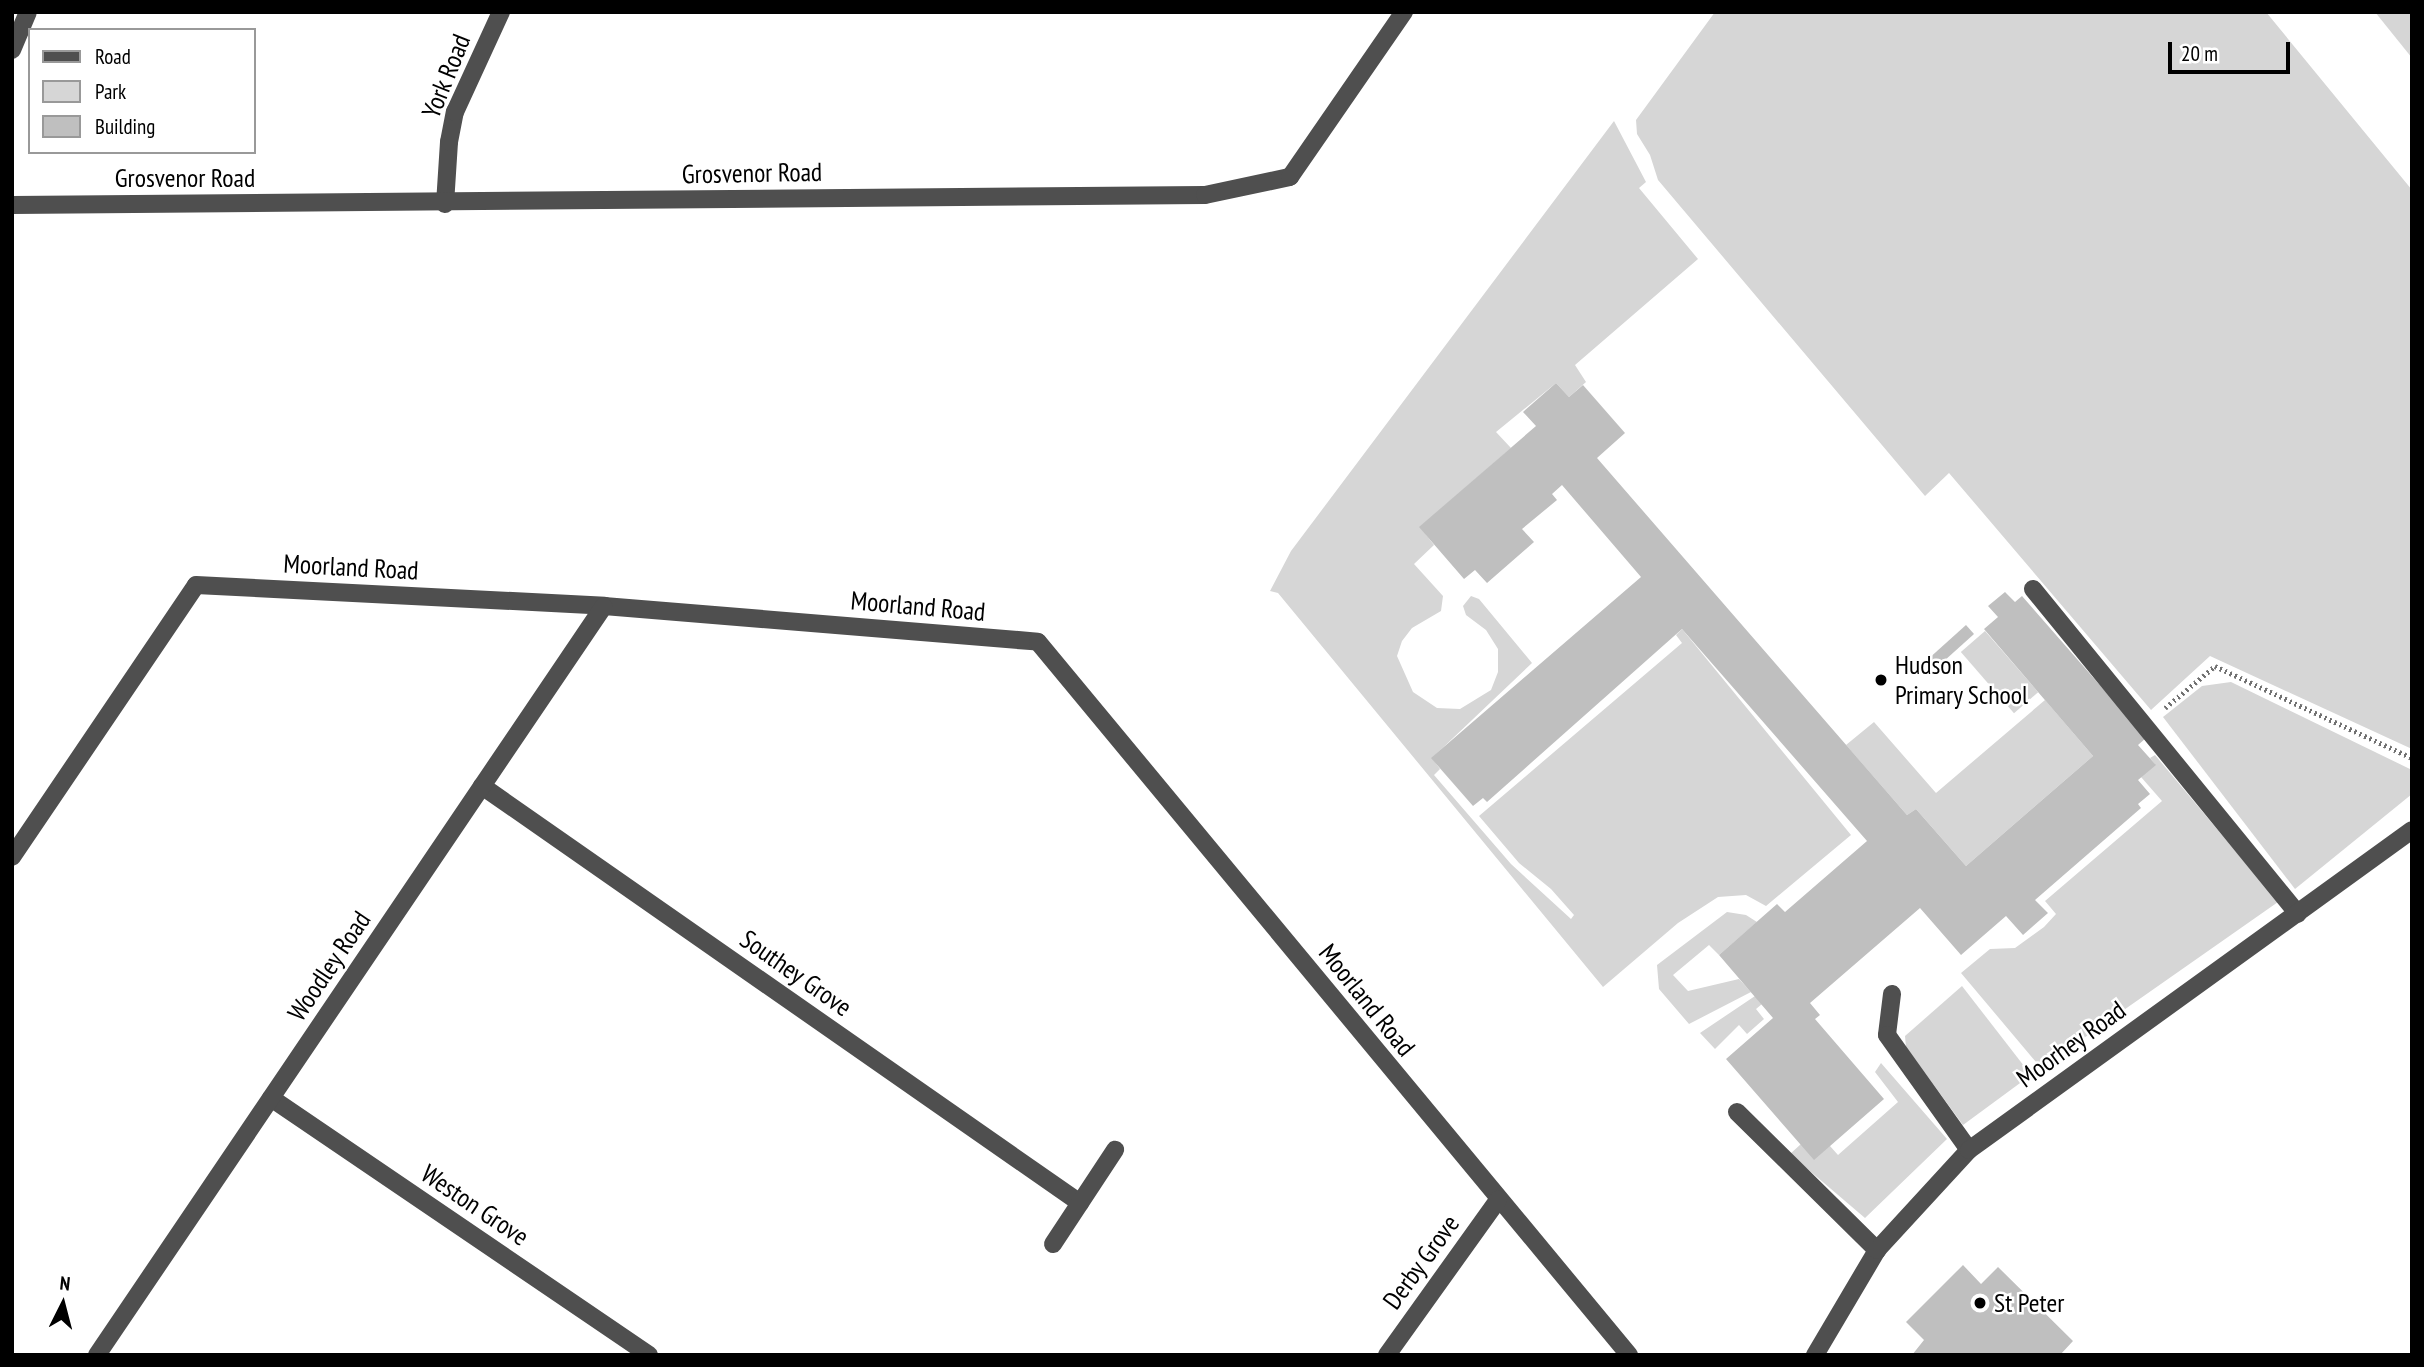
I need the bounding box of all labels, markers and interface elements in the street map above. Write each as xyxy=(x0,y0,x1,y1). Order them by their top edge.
legend xyxy=(28,28,256,154)
scale bar xyxy=(2172,28,2294,72)
street label: York Road xyxy=(415,29,477,123)
text: 20 m xyxy=(2181,40,2218,67)
text: Road xyxy=(95,43,131,70)
text: Park xyxy=(95,78,126,105)
text: Building xyxy=(95,113,155,140)
street label: Grosvenor Road xyxy=(682,156,822,190)
street label: Grosvenor Road xyxy=(115,162,255,194)
street label: Moorland Road xyxy=(283,548,419,586)
street label: Moorland Road xyxy=(849,585,987,627)
place label: Hudson Primary School xyxy=(1895,649,2029,710)
marker: Hudson Primary School xyxy=(1873,672,1889,688)
street label: Woodley Road xyxy=(281,905,377,1027)
street label: Southey Grove xyxy=(734,923,858,1023)
street label: Moorland Road xyxy=(1312,938,1422,1062)
street label: Moorhey Road xyxy=(2010,994,2132,1094)
street label: Weston Grove xyxy=(415,1158,535,1252)
street label: Derby Grove xyxy=(1376,1209,1466,1315)
north arrow xyxy=(28,1269,98,1339)
text: N xyxy=(59,1271,72,1296)
place label: St Peter xyxy=(1994,1287,2064,1319)
marker: St Peter xyxy=(1972,1295,1988,1311)

